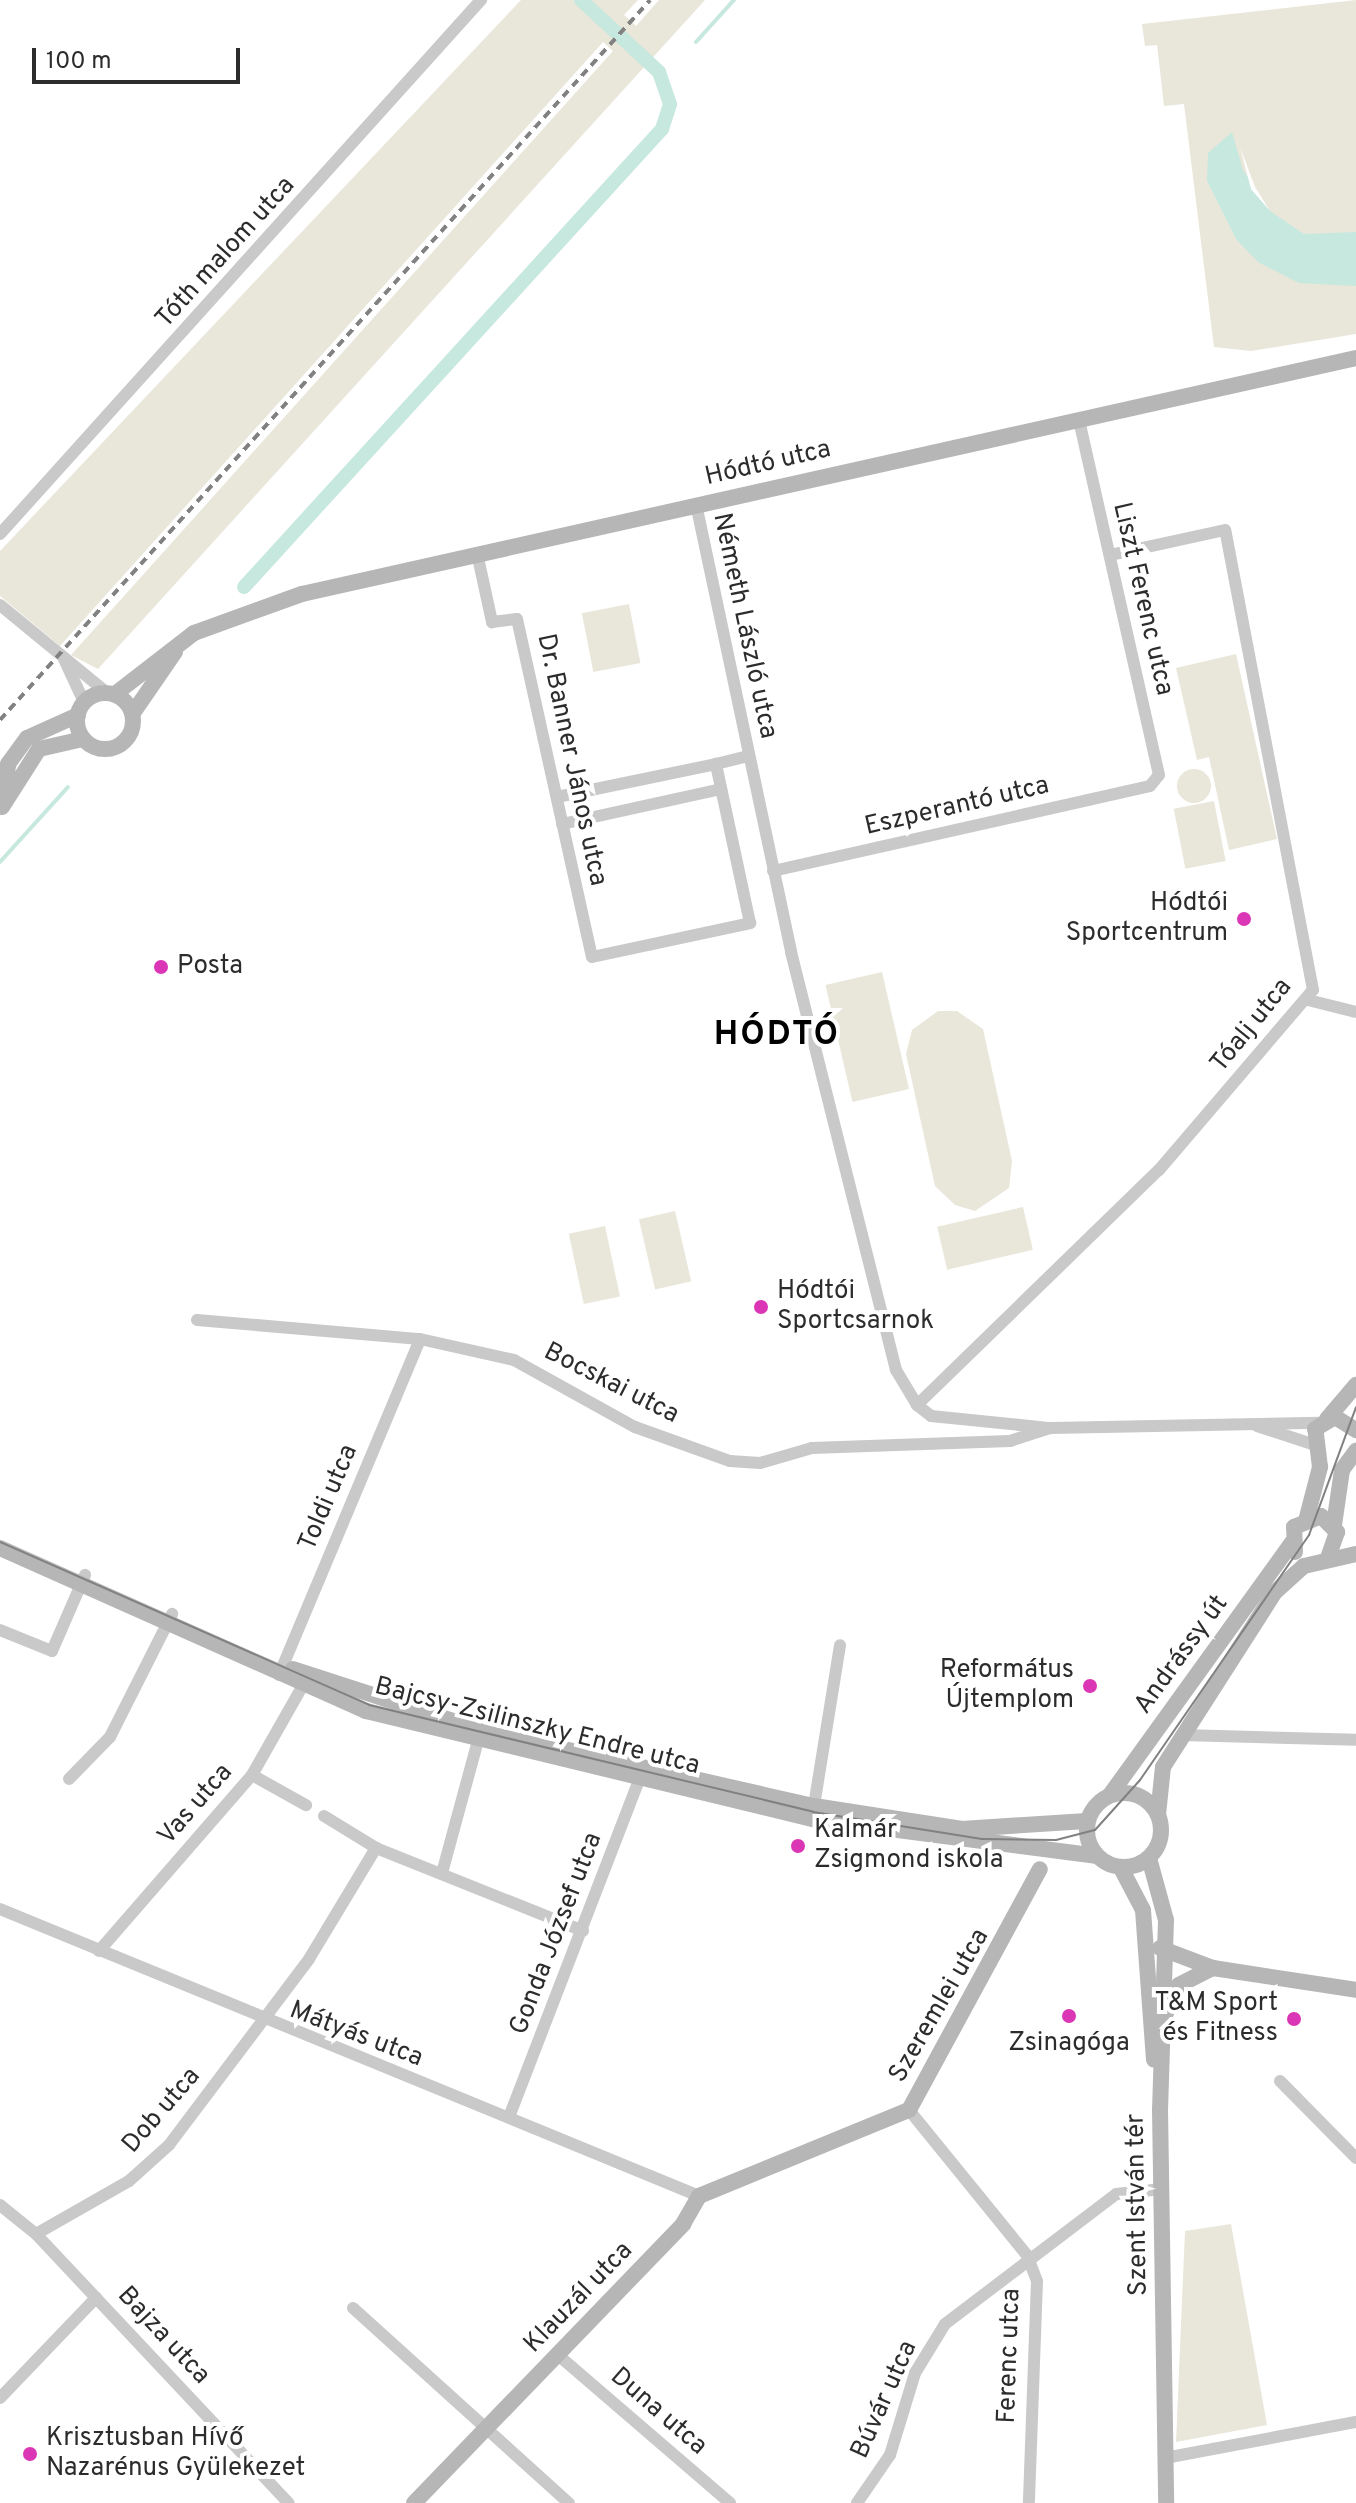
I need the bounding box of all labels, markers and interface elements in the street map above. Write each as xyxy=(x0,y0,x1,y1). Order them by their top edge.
scale bar xyxy=(36,32,244,82)
text: 100 m xyxy=(46,47,112,77)
street label: Tóth malom utca xyxy=(150,171,302,335)
street label: Hódtó utca xyxy=(702,434,834,494)
street label: Liszt Ferenc utca xyxy=(1105,499,1179,699)
street label: Németh László utca xyxy=(705,510,783,742)
street label: Dr. Banner János utca xyxy=(529,631,613,889)
street label: Eszperantó utca xyxy=(862,771,1052,843)
place label: Hódtói Sportcentrum xyxy=(1066,888,1228,950)
marker: Hódtói Sportcentrum xyxy=(1235,910,1253,928)
place label: Posta xyxy=(177,951,243,983)
marker: Posta xyxy=(152,958,170,976)
street label: Tóalj utca xyxy=(1205,973,1299,1079)
district label: HÓDTÓ xyxy=(714,1016,840,1056)
place label: Hódtói Sportcsarnok xyxy=(777,1276,934,1338)
marker: Hódtói Sportcsarnok xyxy=(752,1298,770,1316)
street label: Bocskai utca xyxy=(538,1337,684,1431)
street label: Toldi utca xyxy=(293,1440,365,1556)
street label: Andrássy út xyxy=(1128,1589,1236,1721)
place label: Református Újtemplom xyxy=(940,1655,1074,1716)
street label: Bajcsy-Zsilinszky Endre utca xyxy=(371,1671,703,1783)
marker: Református Újtemplom xyxy=(1081,1677,1099,1695)
street label: Vas utca xyxy=(152,1758,240,1852)
place label: Kalmár Zsigmond iskola xyxy=(814,1815,1003,1876)
street label: Gonda József utca xyxy=(504,1828,610,2040)
marker: Kalmár Zsigmond iskola xyxy=(789,1837,807,1855)
street label: Szeremlei utca xyxy=(883,1923,997,2089)
place label: T&M Sport és Fitness xyxy=(1155,1988,1278,2050)
street label: Mátyás utca xyxy=(285,1995,427,2075)
marker: Zsinagóga xyxy=(1060,2007,1078,2025)
marker: T&M Sport és Fitness xyxy=(1285,2010,1303,2028)
place label: Zsinagóga xyxy=(1008,2028,1130,2060)
street label: Dob utca xyxy=(116,2062,208,2160)
street label: Szent István tér xyxy=(1121,2114,1155,2296)
street label: Klauzál utca xyxy=(518,2236,640,2360)
street label: Bajza utca xyxy=(110,2281,216,2391)
street label: Ferenc utca xyxy=(992,2288,1028,2424)
street label: Búvár utca xyxy=(845,2336,925,2464)
street label: Duna utca xyxy=(603,2362,713,2462)
place label: Krisztusban Hívő Nazarénus Gyülekezet xyxy=(46,2423,305,2484)
marker: Krisztusban Hívő Nazarénus Gyülekezet xyxy=(21,2445,39,2463)

